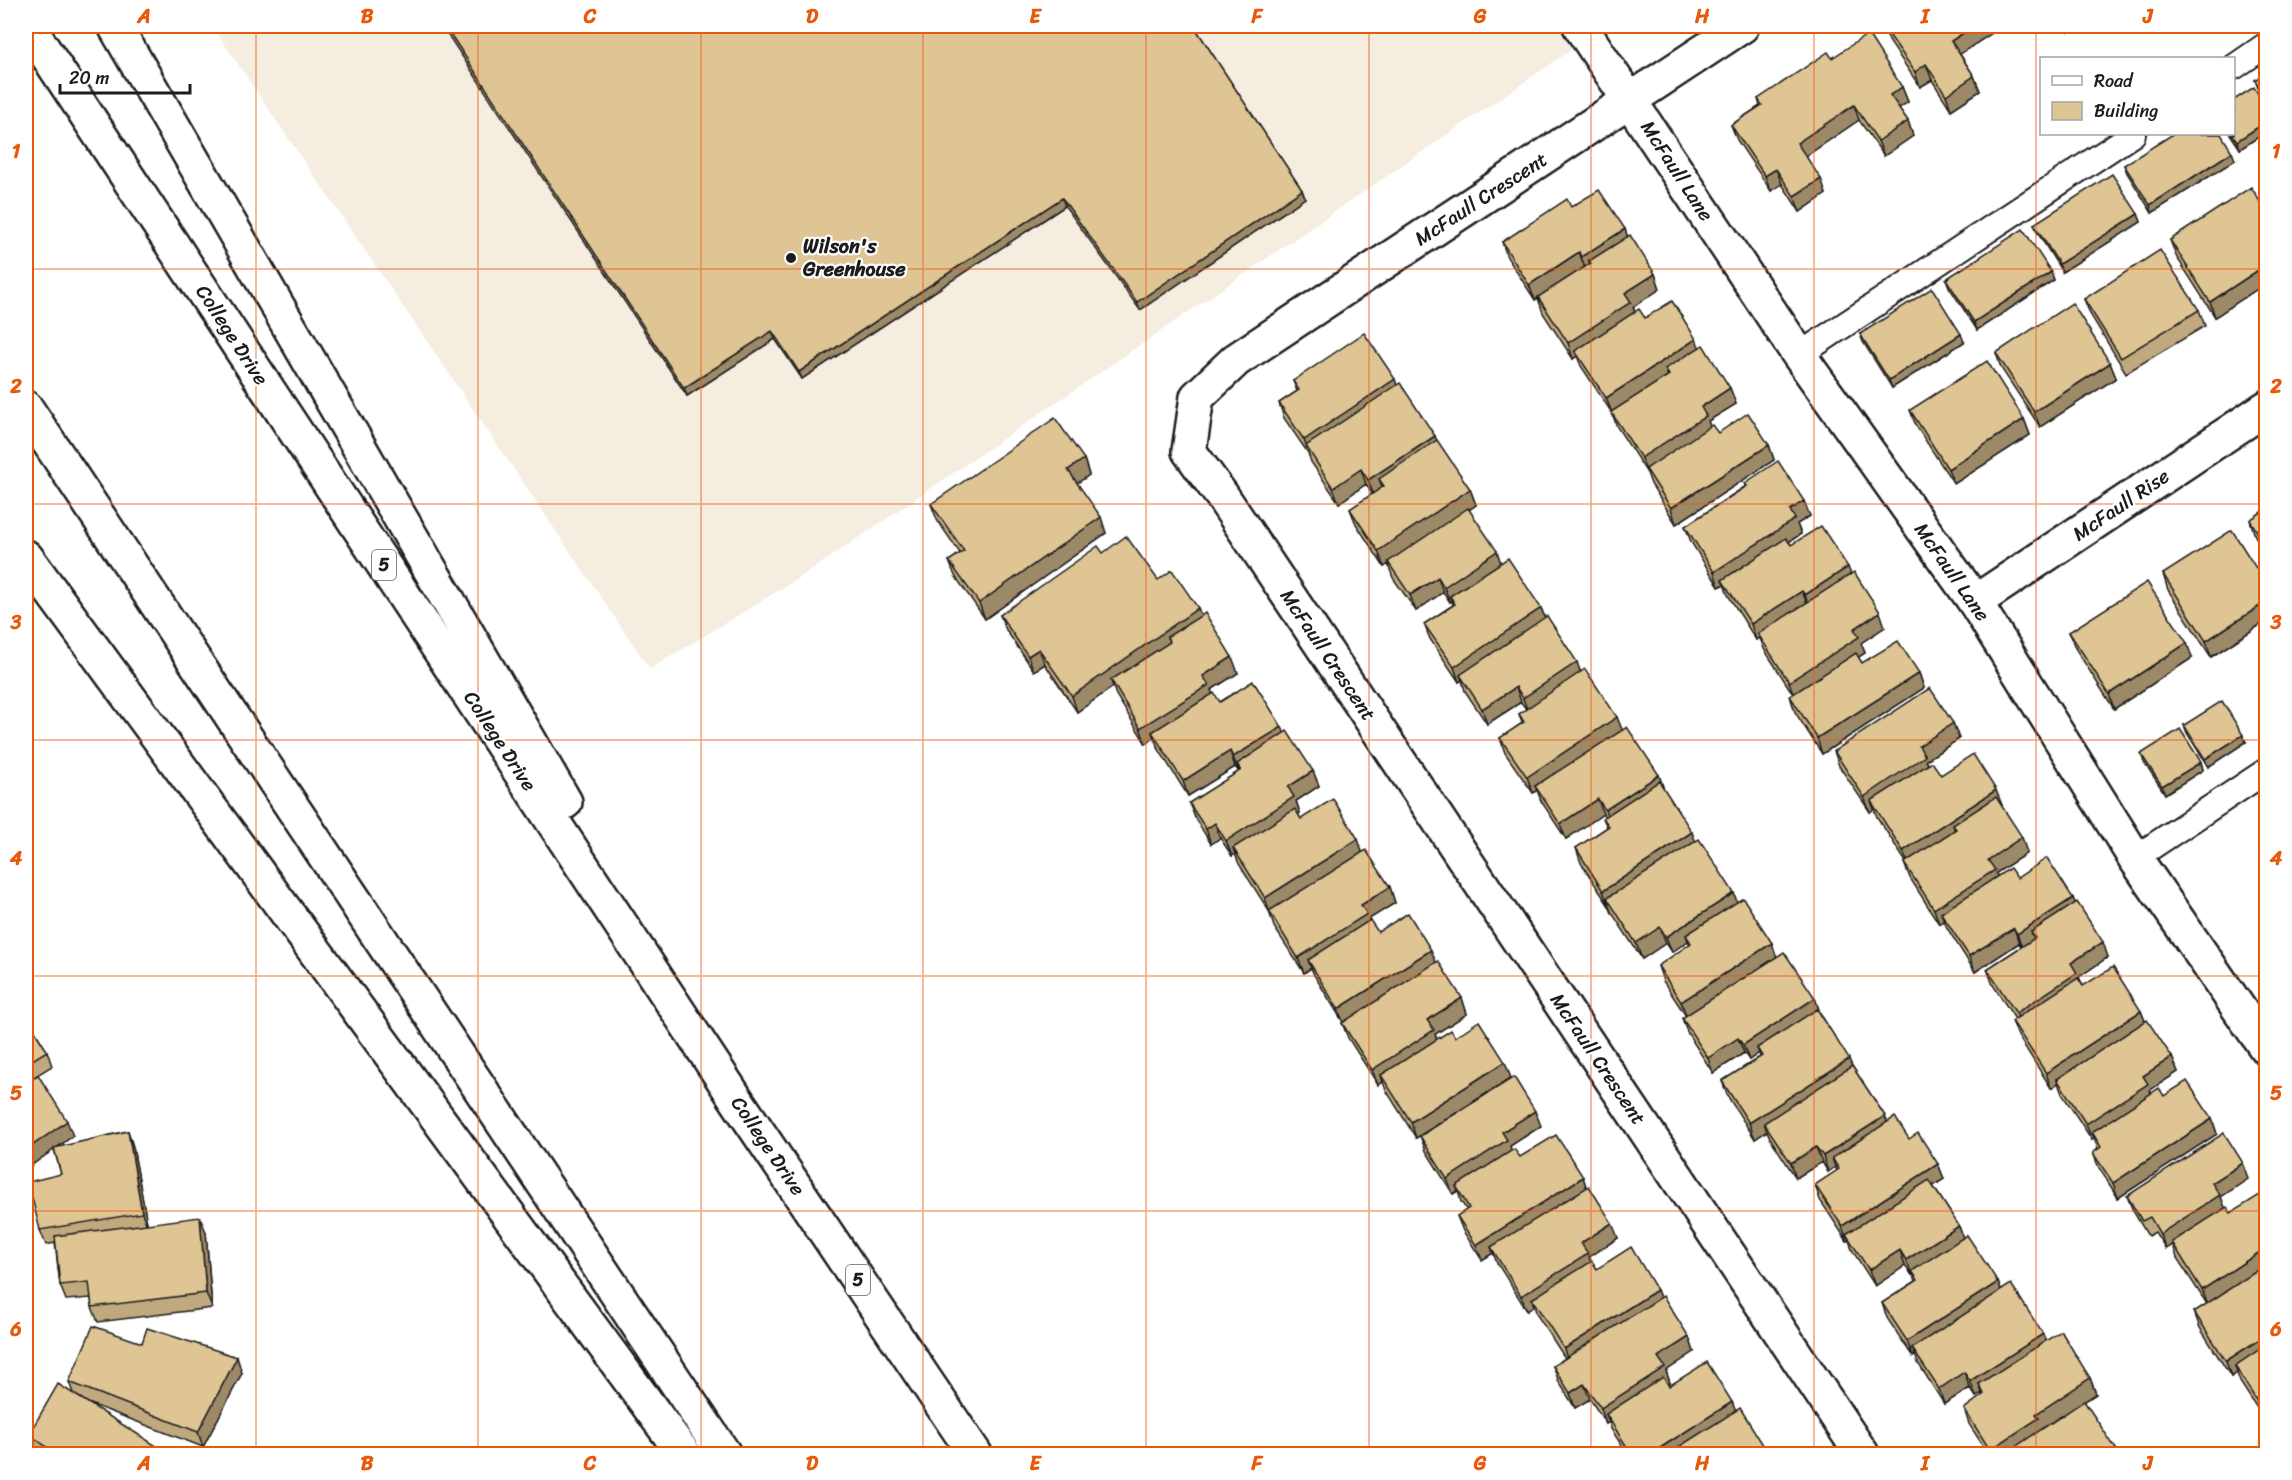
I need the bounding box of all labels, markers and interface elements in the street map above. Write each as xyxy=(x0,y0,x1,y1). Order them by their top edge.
text: A xyxy=(136,0,151,34)
text: B xyxy=(361,0,374,34)
text: C xyxy=(583,0,597,34)
text: D xyxy=(806,0,819,34)
text: E xyxy=(1029,0,1042,34)
text: F xyxy=(1251,0,1264,34)
text: G xyxy=(1473,0,1487,34)
text: H xyxy=(1694,0,1710,34)
text: I xyxy=(1920,0,1931,34)
text: J xyxy=(2142,0,2154,34)
scale bar xyxy=(60,57,190,95)
legend xyxy=(2040,57,2235,135)
text: 20 m xyxy=(69,62,109,94)
text: Road xyxy=(2094,65,2134,97)
text: Building xyxy=(2094,95,2158,127)
street label: McFaull Lane xyxy=(1631,113,1723,229)
text: 1 xyxy=(12,134,21,169)
text: 1 xyxy=(2272,134,2281,169)
street label: McFaull Crescent xyxy=(1407,142,1555,255)
place label: Wilson's Greenhouse xyxy=(802,229,906,287)
marker: Wilson's Greenhouse xyxy=(784,251,798,265)
street label: College Drive xyxy=(186,277,278,393)
text: 2 xyxy=(9,369,22,404)
text: 2 xyxy=(2269,369,2282,404)
street label: McFaull Rise xyxy=(2065,459,2177,551)
street label: McFaull Lane xyxy=(1905,515,1999,629)
road number: 5 xyxy=(372,550,396,580)
street label: McFaull Crescent xyxy=(1271,582,1386,729)
text: 3 xyxy=(10,605,22,640)
text: 3 xyxy=(2270,605,2282,640)
street label: College Drive xyxy=(454,683,546,799)
text: 4 xyxy=(9,841,23,876)
text: 4 xyxy=(2269,841,2283,876)
street label: McFaull Crescent xyxy=(1541,986,1656,1133)
text: 5 xyxy=(10,1076,22,1111)
text: 5 xyxy=(2270,1076,2282,1111)
street label: College Drive xyxy=(721,1089,815,1203)
road number: 5 xyxy=(846,1265,870,1295)
text: 6 xyxy=(9,1312,22,1347)
text: 6 xyxy=(2269,1312,2282,1347)
text: A xyxy=(136,1446,151,1480)
text: B xyxy=(361,1446,374,1480)
text: C xyxy=(583,1446,597,1480)
text: D xyxy=(806,1446,819,1480)
text: E xyxy=(1029,1446,1042,1480)
text: F xyxy=(1251,1446,1264,1480)
text: G xyxy=(1473,1446,1487,1480)
text: H xyxy=(1694,1446,1710,1480)
text: I xyxy=(1920,1446,1931,1480)
text: J xyxy=(2142,1446,2154,1480)

